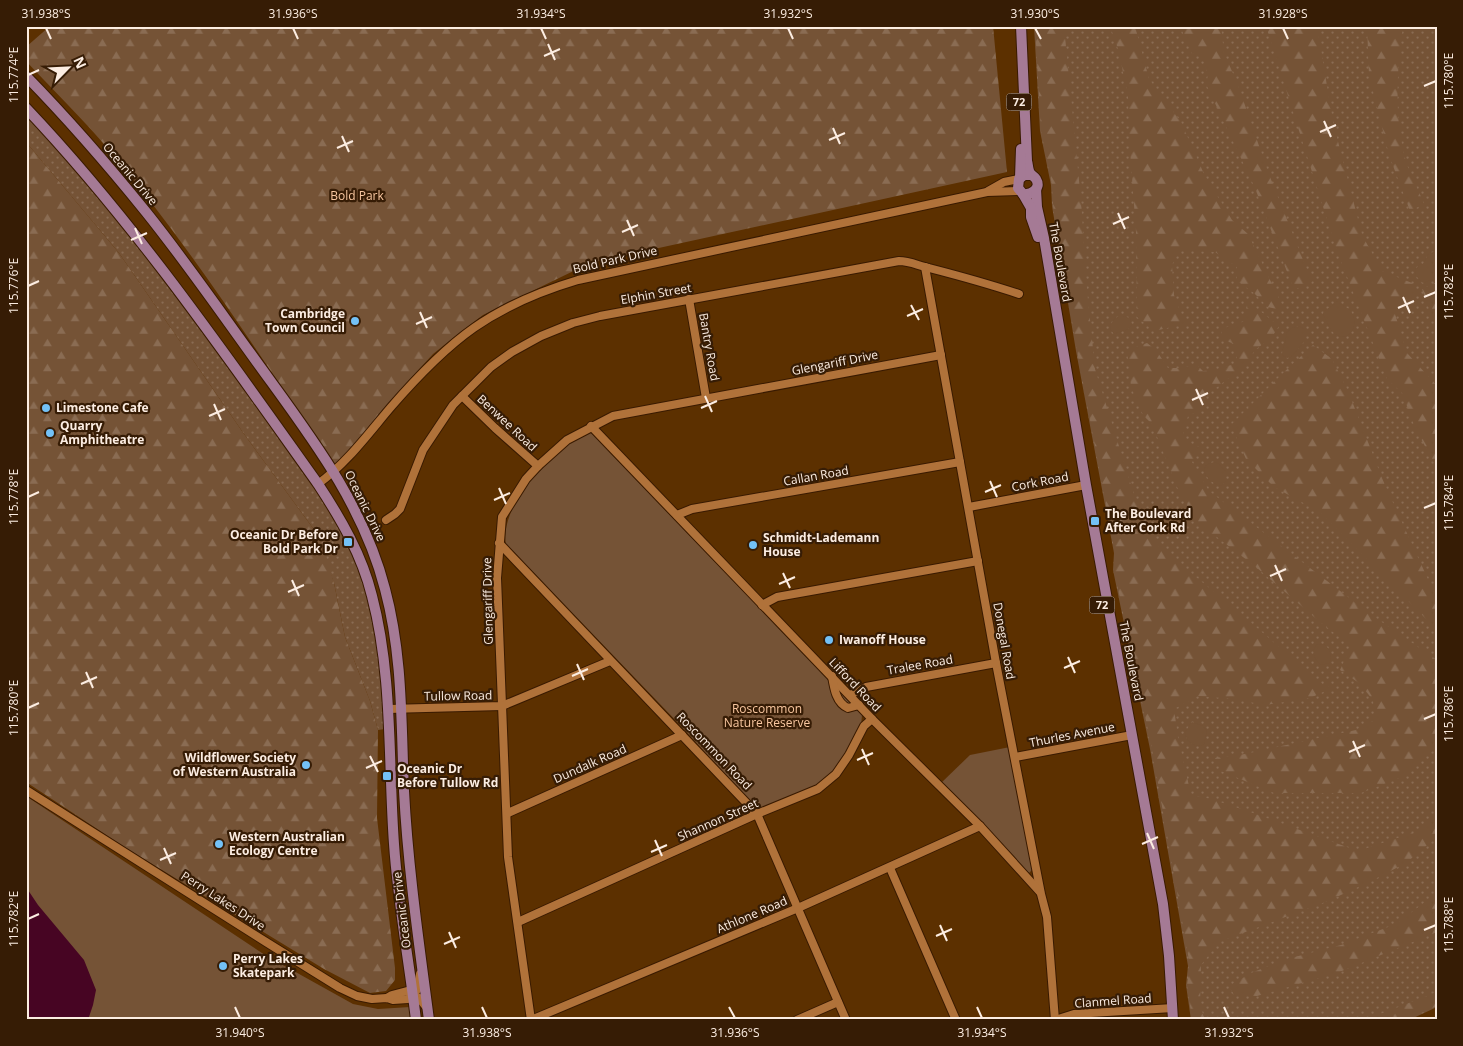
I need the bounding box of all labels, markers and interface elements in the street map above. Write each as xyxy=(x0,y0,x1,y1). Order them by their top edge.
text: 31.938°S xyxy=(21,5,71,22)
text: 31.936°S xyxy=(268,5,318,22)
text: 31.934°S xyxy=(516,5,566,22)
text: 31.932°S xyxy=(763,5,813,22)
text: 31.930°S xyxy=(1010,5,1060,22)
text: 31.928°S xyxy=(1258,5,1308,22)
north arrow xyxy=(42,42,92,92)
text: 115.774°E xyxy=(5,47,22,103)
text: N xyxy=(69,53,91,72)
text: 115.780°E xyxy=(1440,53,1457,109)
road number: 72 xyxy=(1006,94,1032,110)
street label: Oceanic Drive xyxy=(99,139,162,209)
park label: Bold Park xyxy=(330,187,384,204)
street label: The Boulevard xyxy=(1045,221,1076,303)
street label: Bold Park Drive xyxy=(571,241,659,277)
text: 115.776°E xyxy=(5,258,22,314)
text: 115.782°E xyxy=(1440,264,1457,320)
street label: Elphin Street xyxy=(619,279,693,308)
place label: Cambridge Town Council xyxy=(265,305,345,336)
street label: Bantry Road xyxy=(695,312,724,382)
marker: Cambridge Town Council xyxy=(349,315,361,327)
street label: Glengariff Drive xyxy=(790,346,880,379)
street label: Benwee Road xyxy=(474,390,541,455)
place label: Limestone Cafe xyxy=(56,399,149,416)
marker: Limestone Cafe xyxy=(40,402,52,414)
place label: Quarry Amphitheatre xyxy=(60,417,144,448)
marker: Quarry Amphitheatre xyxy=(44,427,56,439)
street label: Callan Road xyxy=(782,461,850,490)
street label: Oceanic Drive xyxy=(341,467,390,544)
street label: Cork Road xyxy=(1010,468,1070,495)
text: 115.778°E xyxy=(5,469,22,525)
text: 115.784°E xyxy=(1440,475,1457,531)
place label: The Boulevard After Cork Rd xyxy=(1105,505,1191,536)
marker: The Boulevard After Cork Rd xyxy=(1089,515,1101,527)
place label: Oceanic Dr Before Bold Park Dr xyxy=(230,526,339,557)
place label: Schmidt-Lademann House xyxy=(763,529,879,560)
marker: Oceanic Dr Before Bold Park Dr xyxy=(342,536,354,548)
marker: Schmidt-Lademann House xyxy=(747,539,759,551)
street label: Glengariff Drive xyxy=(478,557,497,645)
road number: 72 xyxy=(1090,596,1114,614)
street label: Donegal Road xyxy=(989,601,1020,681)
street label: The Boulevard xyxy=(1115,620,1148,702)
place label: Iwanoff House xyxy=(839,631,926,648)
marker: Iwanoff House xyxy=(823,634,835,646)
street label: Tralee Road xyxy=(886,650,954,679)
street label: Lifford Road xyxy=(825,654,885,715)
text: 115.780°E xyxy=(5,680,22,736)
street label: Tullow Road xyxy=(424,686,492,705)
text: 115.786°E xyxy=(1440,686,1457,742)
park label: Roscommon Nature Reserve xyxy=(724,700,810,731)
street label: Roscommon Road xyxy=(673,708,756,793)
street label: Thurles Avenue xyxy=(1028,718,1116,751)
street label: Dundalk Road xyxy=(550,740,629,787)
place label: Wildflower Society of Western Australia xyxy=(173,749,296,780)
marker: Wildflower Society of Western Australia xyxy=(300,759,312,771)
place label: Oceanic Dr Before Tullow Rd xyxy=(397,760,498,791)
marker: Oceanic Dr Before Tullow Rd xyxy=(381,770,393,782)
street label: Shannon Street xyxy=(675,794,761,845)
place label: Western Australian Ecology Centre xyxy=(229,828,345,859)
marker: Western Australian Ecology Centre xyxy=(213,838,225,850)
street label: Perry Lakes Drive xyxy=(178,867,269,934)
street label: Oceanic Drive xyxy=(388,870,415,949)
text: 115.782°E xyxy=(5,891,22,947)
street label: Athlone Road xyxy=(714,892,790,937)
text: 115.788°E xyxy=(1440,897,1457,953)
place label: Perry Lakes Skatepark xyxy=(233,950,303,981)
marker: Perry Lakes Skatepark xyxy=(217,960,229,972)
street label: Clanmel Road xyxy=(1074,989,1152,1012)
text: 31.940°S xyxy=(215,1024,265,1041)
text: 31.938°S xyxy=(462,1024,512,1041)
text: 31.936°S xyxy=(710,1024,760,1041)
text: 31.934°S xyxy=(957,1024,1007,1041)
text: 31.932°S xyxy=(1204,1024,1254,1041)

